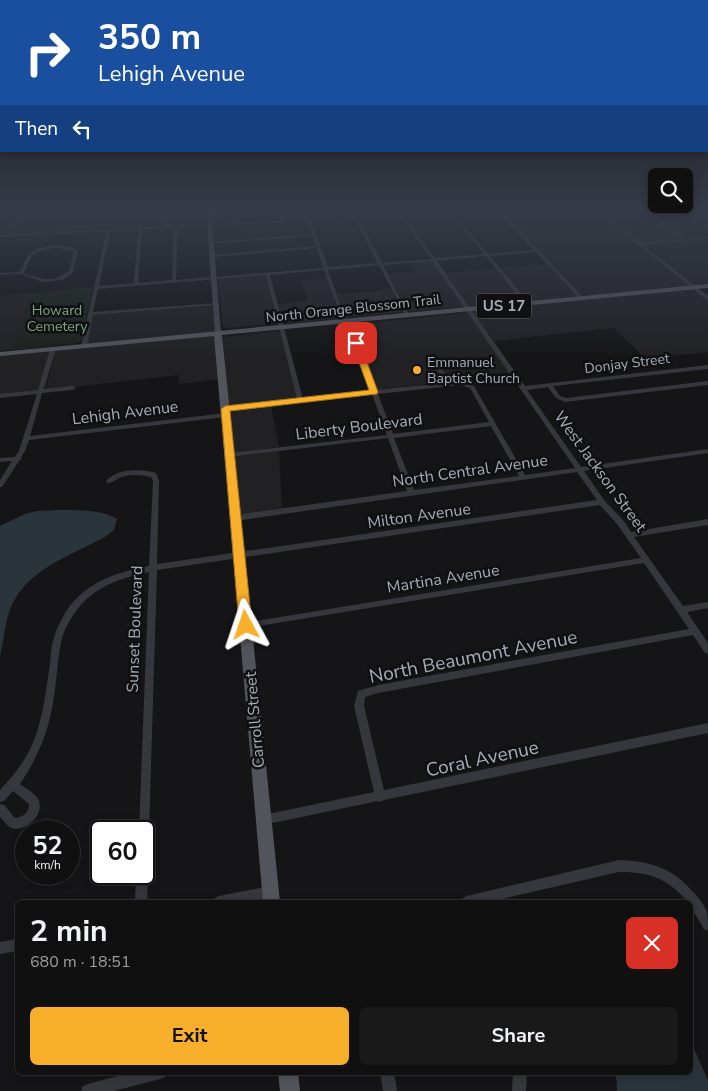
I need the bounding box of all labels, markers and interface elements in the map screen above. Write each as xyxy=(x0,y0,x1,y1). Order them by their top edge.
text: 350 m xyxy=(98,14,201,61)
icon: right xyxy=(15,20,80,85)
text: Lehigh Avenue xyxy=(98,59,245,89)
icon: left xyxy=(68,115,96,143)
text: Then xyxy=(15,116,58,142)
map controls xyxy=(648,168,693,213)
button: search xyxy=(648,168,693,213)
street label: North Orange Blossom Trail xyxy=(265,290,442,327)
road number: US 17 xyxy=(476,294,532,318)
park label: Howard Cemetery xyxy=(27,301,88,336)
pin xyxy=(335,322,377,364)
icon: arrive xyxy=(342,329,370,357)
street label: Donjay Street xyxy=(583,349,671,378)
place label: Emmanuel Baptist Church xyxy=(427,353,520,388)
marker: Emmanuel Baptist Church xyxy=(411,364,423,376)
street label: Lehigh Avenue xyxy=(71,396,180,430)
street label: West Jackson Street xyxy=(549,407,652,537)
street label: Liberty Boulevard xyxy=(294,408,424,446)
street label: North Central Avenue xyxy=(391,449,549,493)
street label: Milton Avenue xyxy=(366,498,472,534)
street label: Martina Avenue xyxy=(385,559,501,599)
street label: Sunset Boulevard xyxy=(122,565,148,693)
position arrow xyxy=(219,598,271,650)
street label: North Beaumont Avenue xyxy=(367,624,580,690)
street label: Carroll Street xyxy=(240,671,270,769)
street label: Coral Avenue xyxy=(423,734,541,784)
speed limit sign: 60 xyxy=(90,820,155,885)
text: 52 xyxy=(32,829,63,863)
text: km/h xyxy=(34,857,61,873)
text: 2 min xyxy=(30,911,108,952)
button: close xyxy=(626,917,678,969)
text: 680 m · 18:51 xyxy=(30,951,131,973)
button: Exit xyxy=(30,1007,349,1065)
button: Share xyxy=(359,1007,678,1065)

